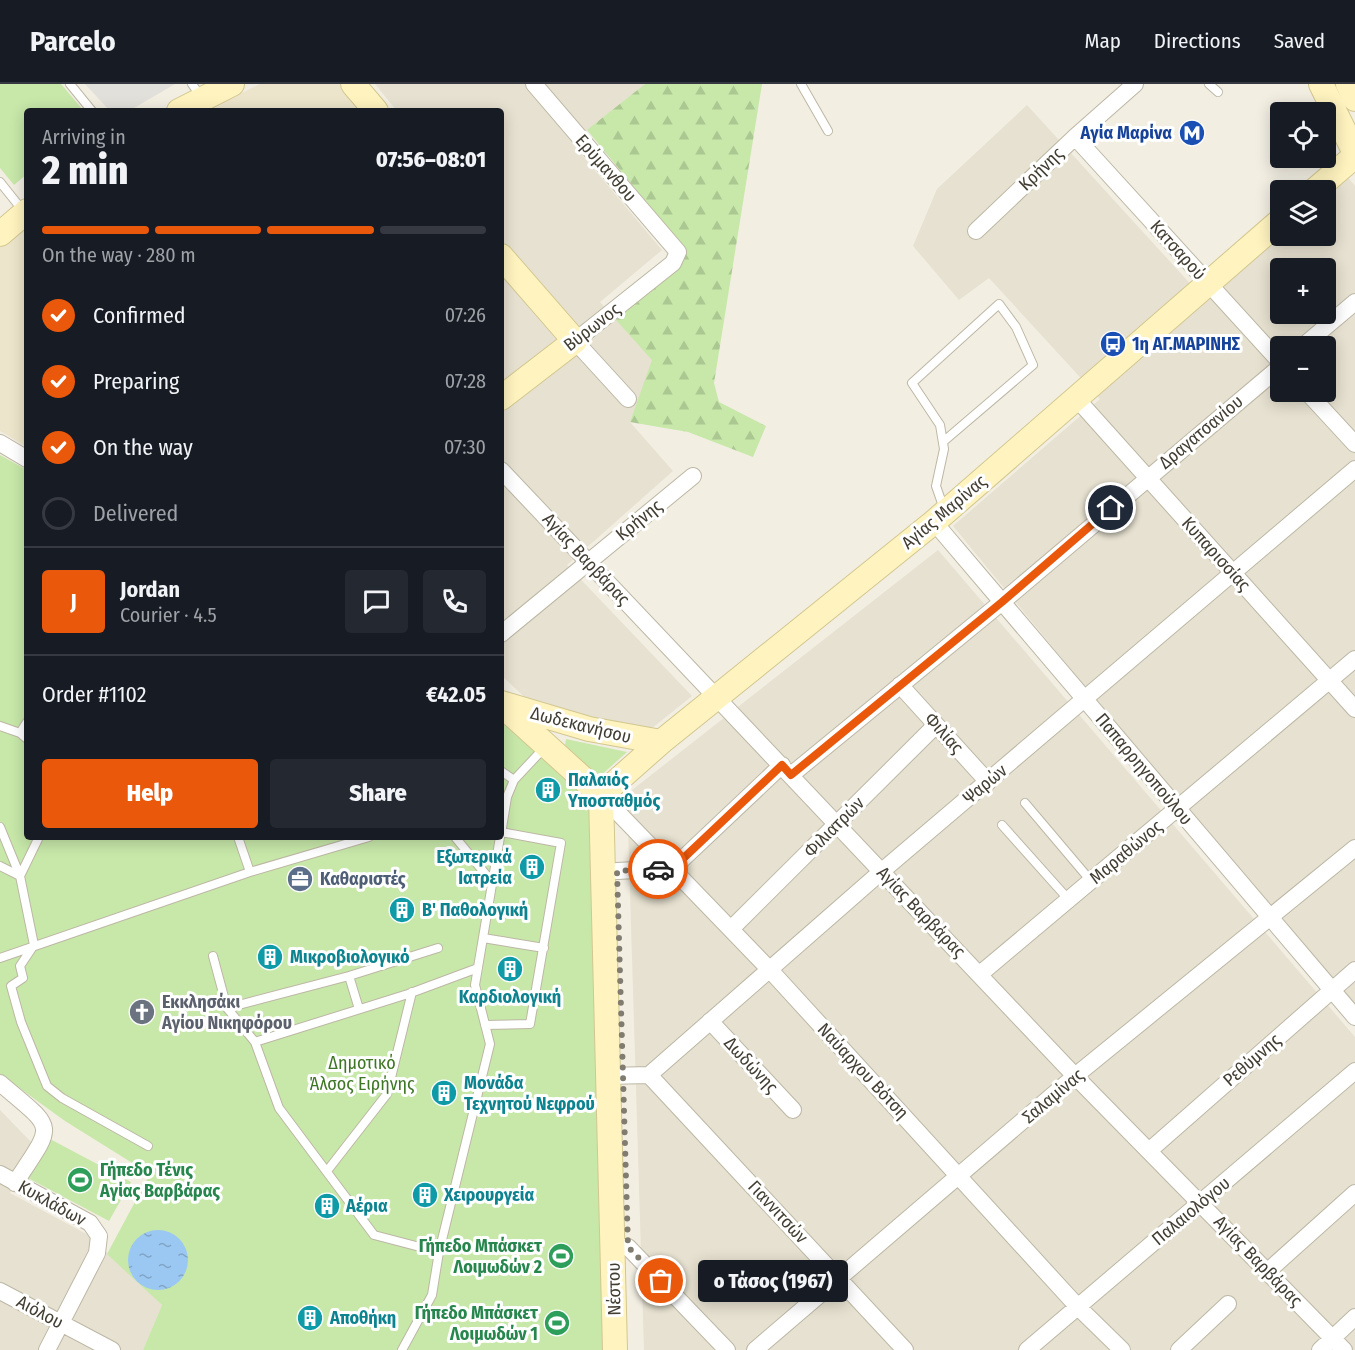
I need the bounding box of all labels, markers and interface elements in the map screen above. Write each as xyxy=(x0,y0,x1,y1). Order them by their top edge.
text: Parcelo xyxy=(30,25,116,58)
text: Map xyxy=(1084,28,1121,54)
text: Directions xyxy=(1154,28,1241,54)
text: Saved xyxy=(1274,28,1325,54)
map controls xyxy=(1270,102,1336,402)
button: locate xyxy=(1270,102,1336,168)
metro station icon: Αγία Μαρίνα xyxy=(1177,118,1207,148)
place label: Αγία Μαρίνα xyxy=(1080,122,1172,144)
text: Arriving in xyxy=(42,125,126,149)
street label: Ερύμανθου xyxy=(571,130,641,206)
street label: Κρήνης xyxy=(1014,142,1068,195)
text: 07:56–08:01 xyxy=(376,146,486,173)
text: 2 min xyxy=(42,148,128,194)
button: layers xyxy=(1270,180,1336,246)
street label: Κατσαρού xyxy=(1145,216,1211,284)
text: On the way · 280 m xyxy=(42,243,196,267)
button: + xyxy=(1270,258,1336,324)
street label: Βύρωνος xyxy=(559,298,625,356)
icon: check xyxy=(42,299,75,332)
text: Confirmed xyxy=(93,302,186,329)
text: 07:26 xyxy=(445,303,486,327)
bus stop icon: 1η ΑΓ.ΜΑΡΙΝΗΣ xyxy=(1098,329,1128,359)
place label: 1η ΑΓ.ΜΑΡΙΝΗΣ xyxy=(1132,333,1240,355)
button: − xyxy=(1270,336,1336,402)
icon: check xyxy=(42,365,75,398)
text: Preparing xyxy=(93,368,179,395)
text: 07:28 xyxy=(445,369,486,393)
street label: Δραγατσανίου xyxy=(1154,390,1248,474)
icon: check xyxy=(42,431,75,464)
text: On the way xyxy=(93,434,193,461)
text: 07:30 xyxy=(444,435,486,459)
street label: Αγίας Μαρίνας xyxy=(897,470,991,554)
pin xyxy=(1085,482,1136,533)
icon: home xyxy=(1094,491,1127,524)
street label: Κρήνης xyxy=(611,494,667,545)
text: Delivered xyxy=(93,500,178,527)
street label: Αγίας Βαρβάρας xyxy=(538,508,635,610)
street label: Κυπαρισσίας xyxy=(1177,512,1255,596)
button: chat xyxy=(345,570,408,633)
button: phone xyxy=(423,570,486,633)
text: Jordan xyxy=(120,576,180,603)
text: J xyxy=(70,588,77,615)
text: Courier · 4.5 xyxy=(120,603,217,627)
text: Order #1102 xyxy=(42,681,147,708)
text: €42.05 xyxy=(426,681,486,708)
street label: Δωδεκανήσου xyxy=(528,702,634,748)
street label: Φιλίας xyxy=(920,708,968,758)
street label: Παπαρρηγοπούλου xyxy=(1091,708,1197,830)
button: Help xyxy=(42,759,258,828)
button: Share xyxy=(270,759,486,828)
street label: Ψαρών xyxy=(959,759,1012,809)
place label: Παλαιός Υποσταθμός xyxy=(567,769,660,812)
building icon: Παλαιός Υποσταθμός xyxy=(533,775,563,805)
street label: Φιλιατρών xyxy=(799,792,869,862)
street label: Μαραθώνος xyxy=(1085,815,1167,889)
courier xyxy=(628,839,688,899)
place label: Εξωτερικά Ιατρεία xyxy=(437,846,512,889)
building icon: Εξωτερικά Ιατρεία xyxy=(517,852,547,882)
icon: car xyxy=(642,853,675,886)
street label: Αγίας Βαρβάρας xyxy=(872,862,970,962)
office icon: Καθαριστές xyxy=(285,864,315,894)
place label: Καθαριστές xyxy=(320,868,406,890)
building icon: Β' Παθολογική xyxy=(387,895,417,925)
place label: Β' Παθολογική xyxy=(422,899,528,921)
building icon: Μικροβιολογικό xyxy=(255,942,285,972)
place label: Μικροβιολογικό xyxy=(290,946,410,968)
building icon: Καρδιολογική xyxy=(495,954,525,984)
place label: Καρδιολογική xyxy=(459,986,561,1008)
place label: Εκκλησάκι Αγίου Νικηφόρου xyxy=(161,991,292,1034)
church icon: Εκκλησάκι Αγίου Νικηφόρου xyxy=(127,997,157,1027)
street label: Ναύαρχου Βότση xyxy=(813,1018,913,1124)
street label: Ρεθύμνης xyxy=(1219,1029,1286,1091)
street label: Δωδώνης xyxy=(719,1032,783,1098)
park label: Δημοτικό Άλσος Ειρήνης xyxy=(309,1052,415,1095)
street label: Σαλαμίνας xyxy=(1018,1064,1089,1128)
place label: Μονάδα Τεχνητού Νεφρού xyxy=(464,1072,595,1115)
building icon: Μονάδα Τεχνητού Νεφρού xyxy=(429,1078,459,1108)
place label: Γήπεδο Τένις Αγίας Βαρβάρας xyxy=(99,1159,220,1202)
sports icon: Γήπεδο Τένις Αγίας Βαρβάρας xyxy=(65,1165,95,1195)
street label: Παλαιολόγου xyxy=(1147,1172,1235,1250)
street label: Κυκλάδων xyxy=(14,1175,90,1231)
street label: Γιαννιτσών xyxy=(743,1176,813,1248)
building icon: Χειρουργεία xyxy=(410,1180,440,1210)
place label: Χειρουργεία xyxy=(443,1184,534,1206)
building icon: Αέρια xyxy=(312,1191,342,1221)
place label: Αέρια xyxy=(345,1195,388,1217)
street label: Αγίας Βαρβάρας xyxy=(1209,1211,1307,1311)
place label: Γήπεδο Μπάσκετ Λοιμωδών 2 xyxy=(419,1235,542,1278)
sports icon: Γήπεδο Μπάσκετ Λοιμωδών 2 xyxy=(546,1241,576,1271)
pin xyxy=(635,1255,686,1306)
callout: ο Τάσος (1967) xyxy=(697,1260,847,1302)
street label: Νέστου xyxy=(603,1262,625,1316)
icon: bag xyxy=(644,1264,677,1297)
text: ο Τάσος (1967) xyxy=(714,1269,832,1293)
street label: Αιόλου xyxy=(13,1291,67,1333)
place label: Γήπεδο Μπάσκετ Λοιμωδών 1 xyxy=(415,1302,538,1345)
building icon: Αποθήκη xyxy=(295,1303,325,1333)
place label: Αποθήκη xyxy=(329,1307,396,1329)
sports icon: Γήπεδο Μπάσκετ Λοιμωδών 1 xyxy=(542,1308,572,1338)

